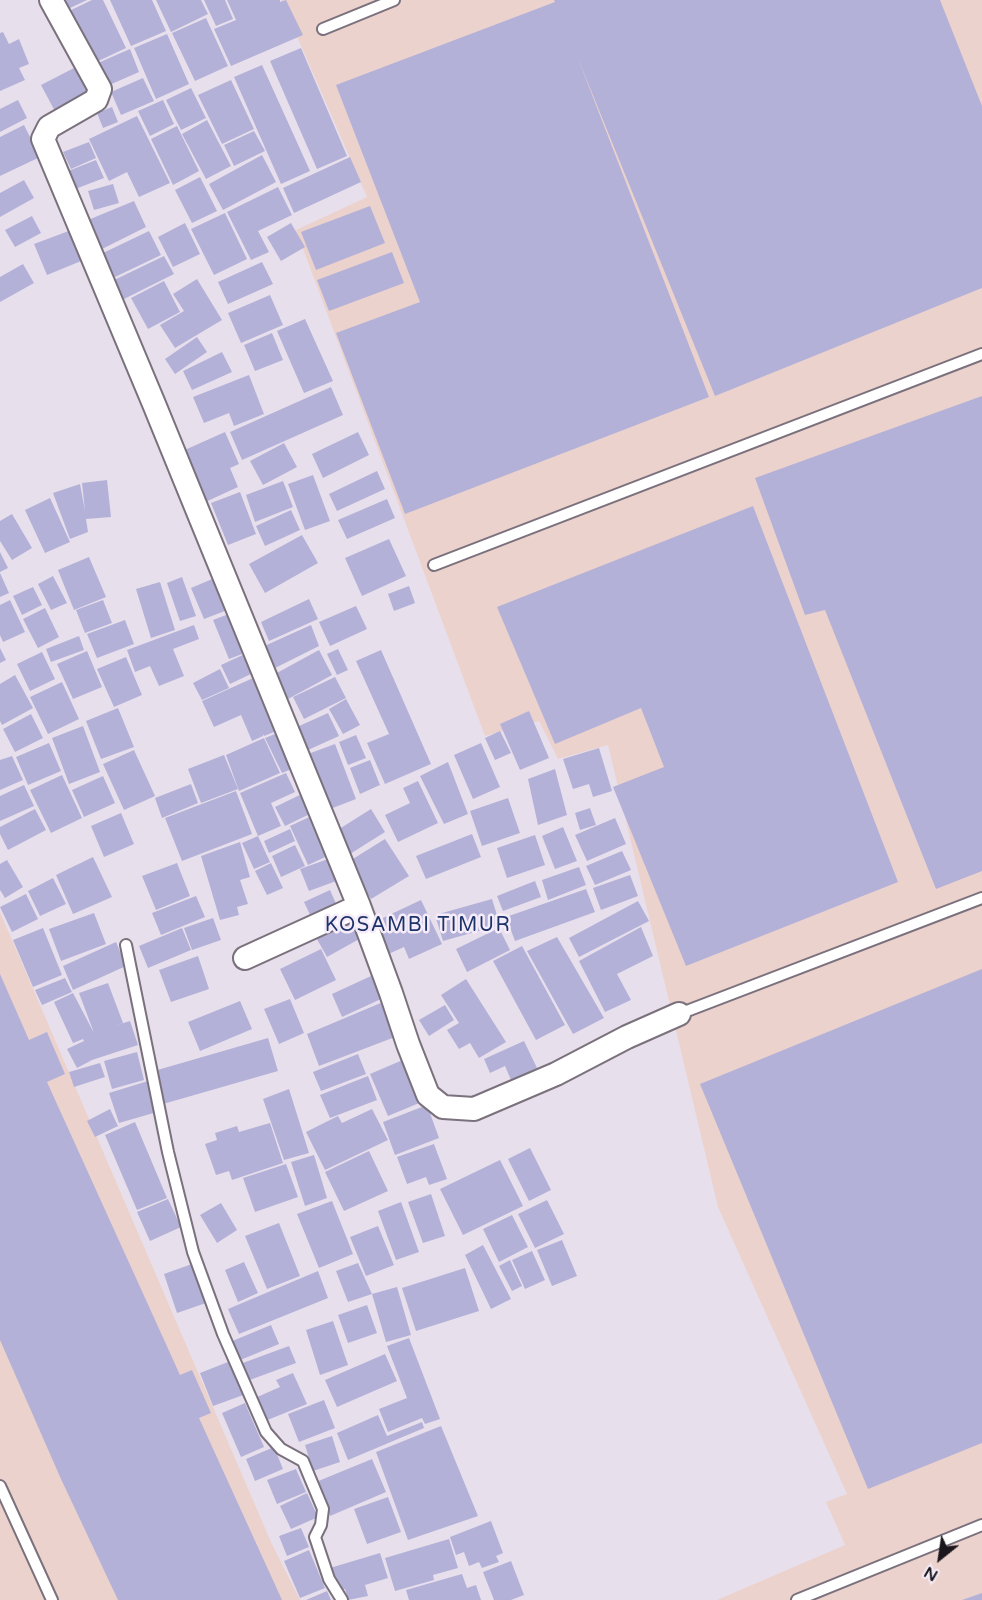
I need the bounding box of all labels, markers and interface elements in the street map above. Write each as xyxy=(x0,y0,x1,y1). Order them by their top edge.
district label: KOSAMBI TIMUR xyxy=(325,914,511,938)
north arrow xyxy=(910,1528,970,1588)
text: N xyxy=(920,1562,942,1585)

